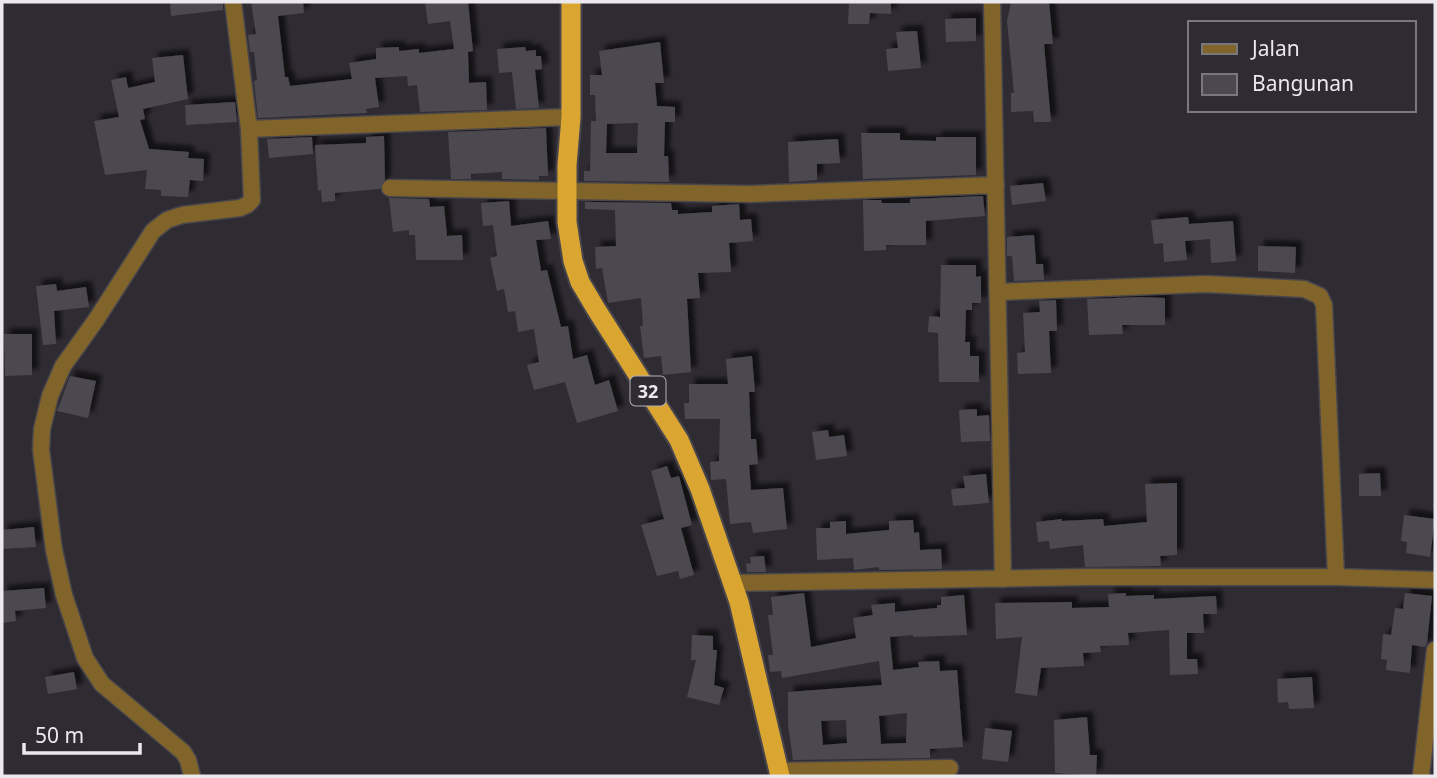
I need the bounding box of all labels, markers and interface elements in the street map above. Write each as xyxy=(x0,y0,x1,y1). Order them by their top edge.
legend xyxy=(1188,21,1416,112)
text: Jalan xyxy=(1250,34,1300,62)
text: Bangunan xyxy=(1252,69,1354,97)
road number: 32 xyxy=(630,376,666,405)
scale bar xyxy=(24,712,140,756)
text: 50 m xyxy=(35,721,84,749)

